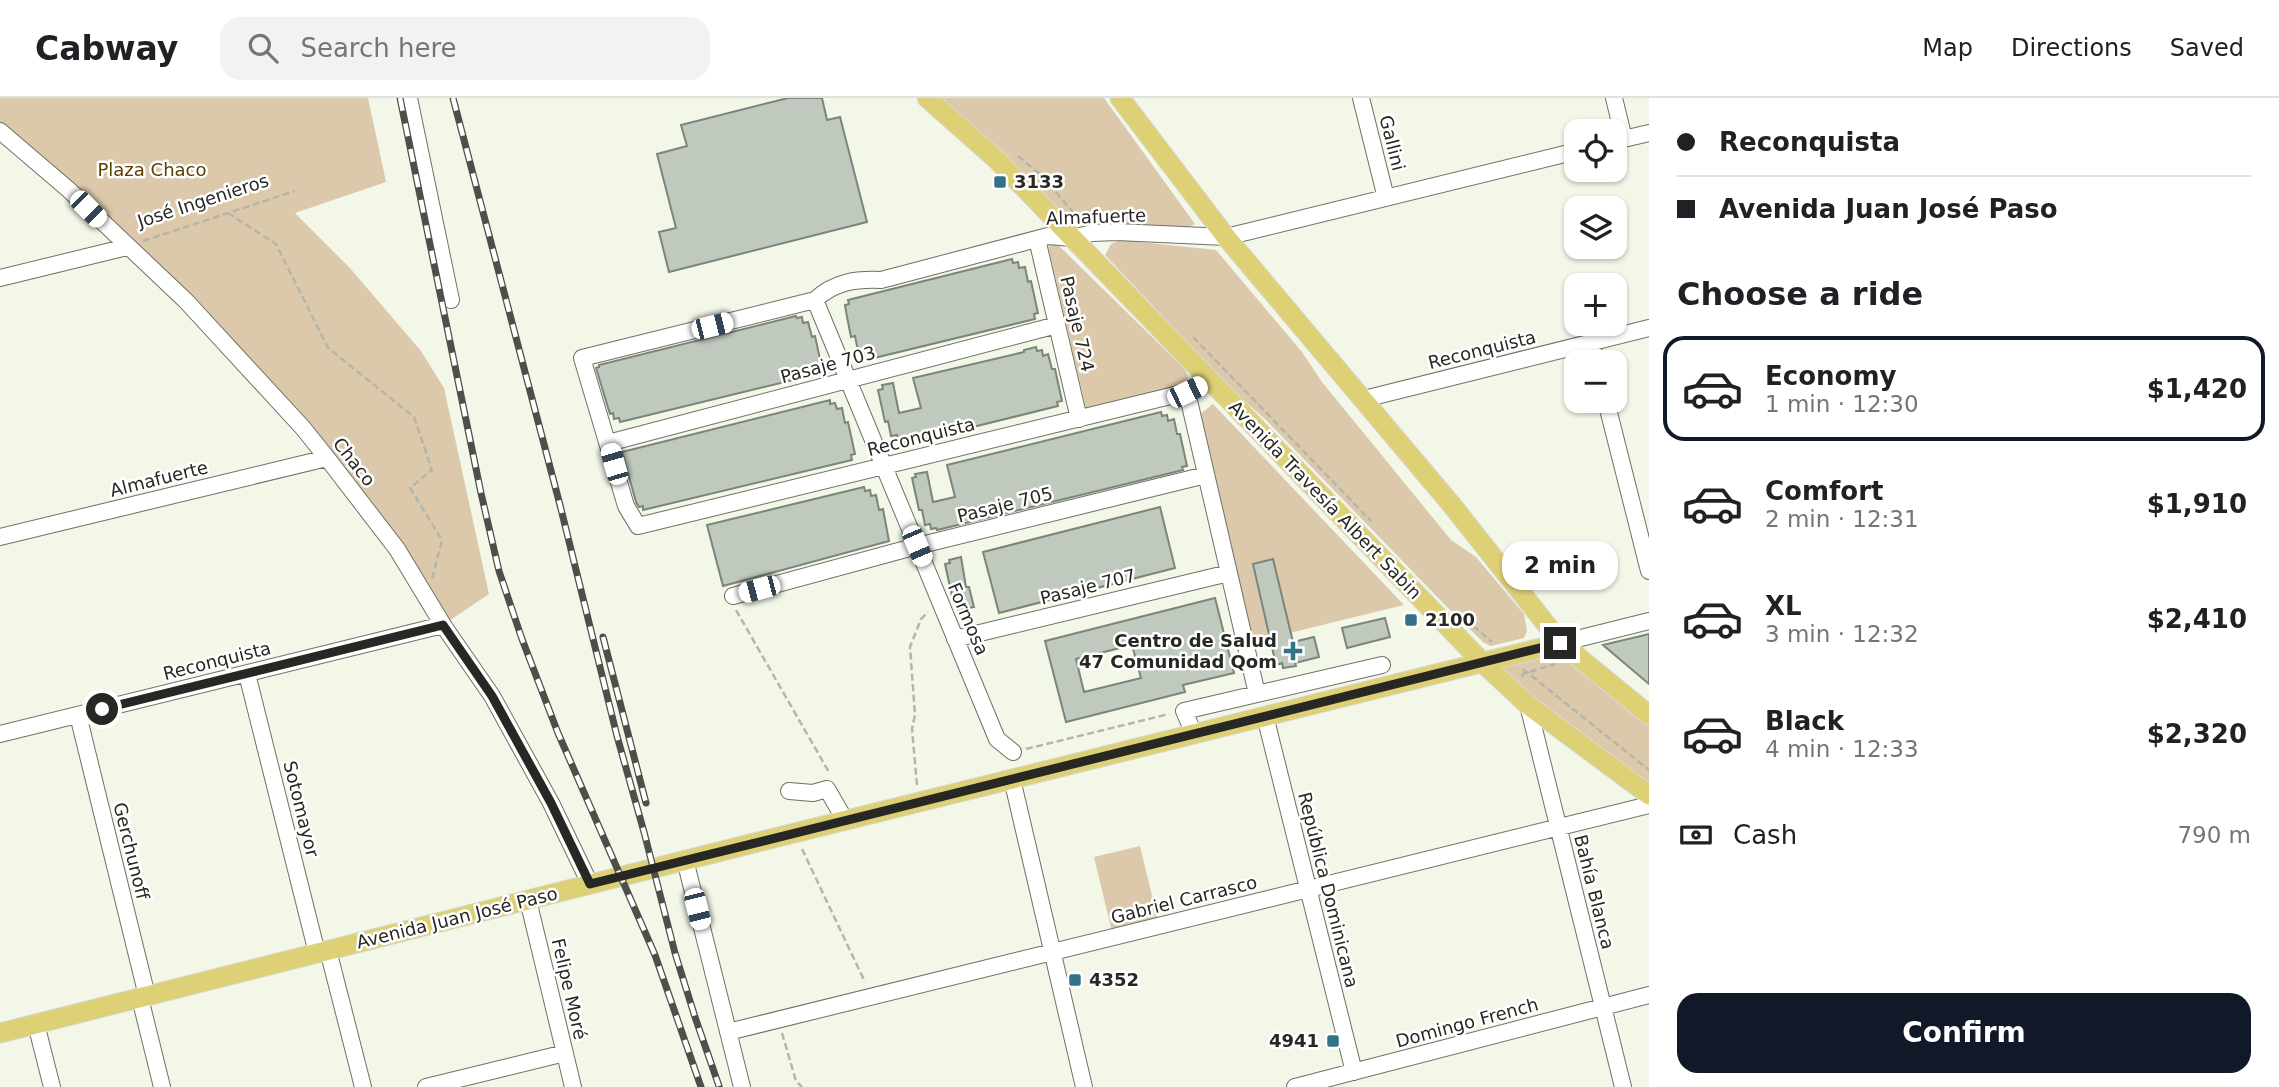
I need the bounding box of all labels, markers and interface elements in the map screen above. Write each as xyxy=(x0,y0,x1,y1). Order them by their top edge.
search box xyxy=(220,17,710,80)
text: Cabway xyxy=(35,29,178,68)
icon: search xyxy=(244,29,282,67)
text: Search here xyxy=(300,33,457,63)
text: Map xyxy=(1922,34,1973,62)
text: Directions xyxy=(2011,34,2132,62)
text: Saved xyxy=(2170,34,2244,62)
street label: Gallini xyxy=(1375,113,1409,173)
map controls xyxy=(1564,119,1627,413)
button: locate xyxy=(1564,119,1627,182)
text: Reconquista xyxy=(1719,127,1900,157)
park label: Plaza Chaco xyxy=(97,159,207,180)
street label: José Ingenieros xyxy=(134,169,271,232)
place label: 3133 xyxy=(1014,171,1064,192)
marker: 3133 xyxy=(992,174,1008,190)
car xyxy=(66,187,111,231)
text: Avenida Juan José Paso xyxy=(1719,194,2058,224)
button: layers xyxy=(1564,196,1627,259)
street label: Almafuerte xyxy=(1046,204,1146,229)
button: + xyxy=(1564,273,1627,336)
street label: Pasaje 724 xyxy=(1056,274,1099,374)
text: Choose a ride xyxy=(1677,275,1923,313)
car xyxy=(690,311,735,341)
street label: Reconquista xyxy=(1426,326,1538,373)
street label: Pasaje 703 xyxy=(778,342,878,387)
button: − xyxy=(1564,350,1627,413)
icon: car xyxy=(1681,357,1744,420)
text: Economy xyxy=(1765,361,1896,391)
car xyxy=(1164,373,1211,411)
text: $1,420 xyxy=(2147,374,2247,404)
text: 1 min · 12:30 xyxy=(1765,391,1919,417)
street label: Avenida Travesía Albert Sabin xyxy=(1225,396,1426,603)
street label: Reconquista xyxy=(865,413,977,460)
street label: Chaco xyxy=(329,433,380,490)
car xyxy=(599,441,630,487)
street label: Almafuerte xyxy=(108,456,210,501)
icon: car xyxy=(1681,472,1744,535)
text: Comfort xyxy=(1765,476,1883,506)
street label: Pasaje 705 xyxy=(955,483,1055,527)
text: $1,910 xyxy=(2147,489,2247,519)
text: 2 min · 12:31 xyxy=(1765,506,1919,532)
car xyxy=(900,523,935,569)
callout: 2 min xyxy=(1502,542,1618,590)
text: 2 min xyxy=(1524,552,1596,578)
street label: Pasaje 707 xyxy=(1038,565,1138,609)
car xyxy=(736,573,783,605)
street label: Formosa xyxy=(944,579,993,658)
icon: car xyxy=(1681,587,1744,650)
text: XL xyxy=(1765,591,1802,621)
text: $2,410 xyxy=(2147,604,2247,634)
place label: 2100 xyxy=(1425,609,1475,630)
marker: 2100 xyxy=(1403,612,1419,628)
text: 3 min · 12:32 xyxy=(1765,621,1919,647)
route end xyxy=(1544,627,1576,659)
place label: Centro de Salud 47 Comunidad Qom xyxy=(1079,630,1277,672)
street label: Reconquista xyxy=(161,637,273,684)
marker: Centro de Salud 47 Comunidad Qom xyxy=(1283,641,1303,661)
route start xyxy=(86,693,118,725)
icon: car xyxy=(1681,702,1744,765)
text: Black xyxy=(1765,706,1844,736)
text: $2,320 xyxy=(2147,719,2247,749)
text: 4 min · 12:33 xyxy=(1765,736,1919,762)
street label: Sotomayor xyxy=(279,759,324,860)
street label: República Dominicana xyxy=(1294,790,1363,990)
street label: Gerchunoff xyxy=(109,800,154,902)
icon: cash xyxy=(1677,816,1715,854)
text: Cash xyxy=(1733,820,1797,850)
text: 790 m xyxy=(2177,822,2251,848)
street label: Bahía Blanca xyxy=(1570,832,1619,951)
street label: Gabriel Carrasco xyxy=(1109,871,1259,928)
street label: Avenida Juan José Paso xyxy=(354,882,560,953)
car xyxy=(682,886,713,932)
street label: Felipe Moré xyxy=(548,936,591,1042)
place label: 4352 xyxy=(1089,969,1139,990)
marker: 4352 xyxy=(1067,972,1083,988)
street label: Domingo French xyxy=(1393,993,1540,1052)
button: Confirm xyxy=(1677,993,2251,1073)
place label: 4941 xyxy=(1269,1030,1319,1051)
marker: 4941 xyxy=(1325,1033,1341,1049)

